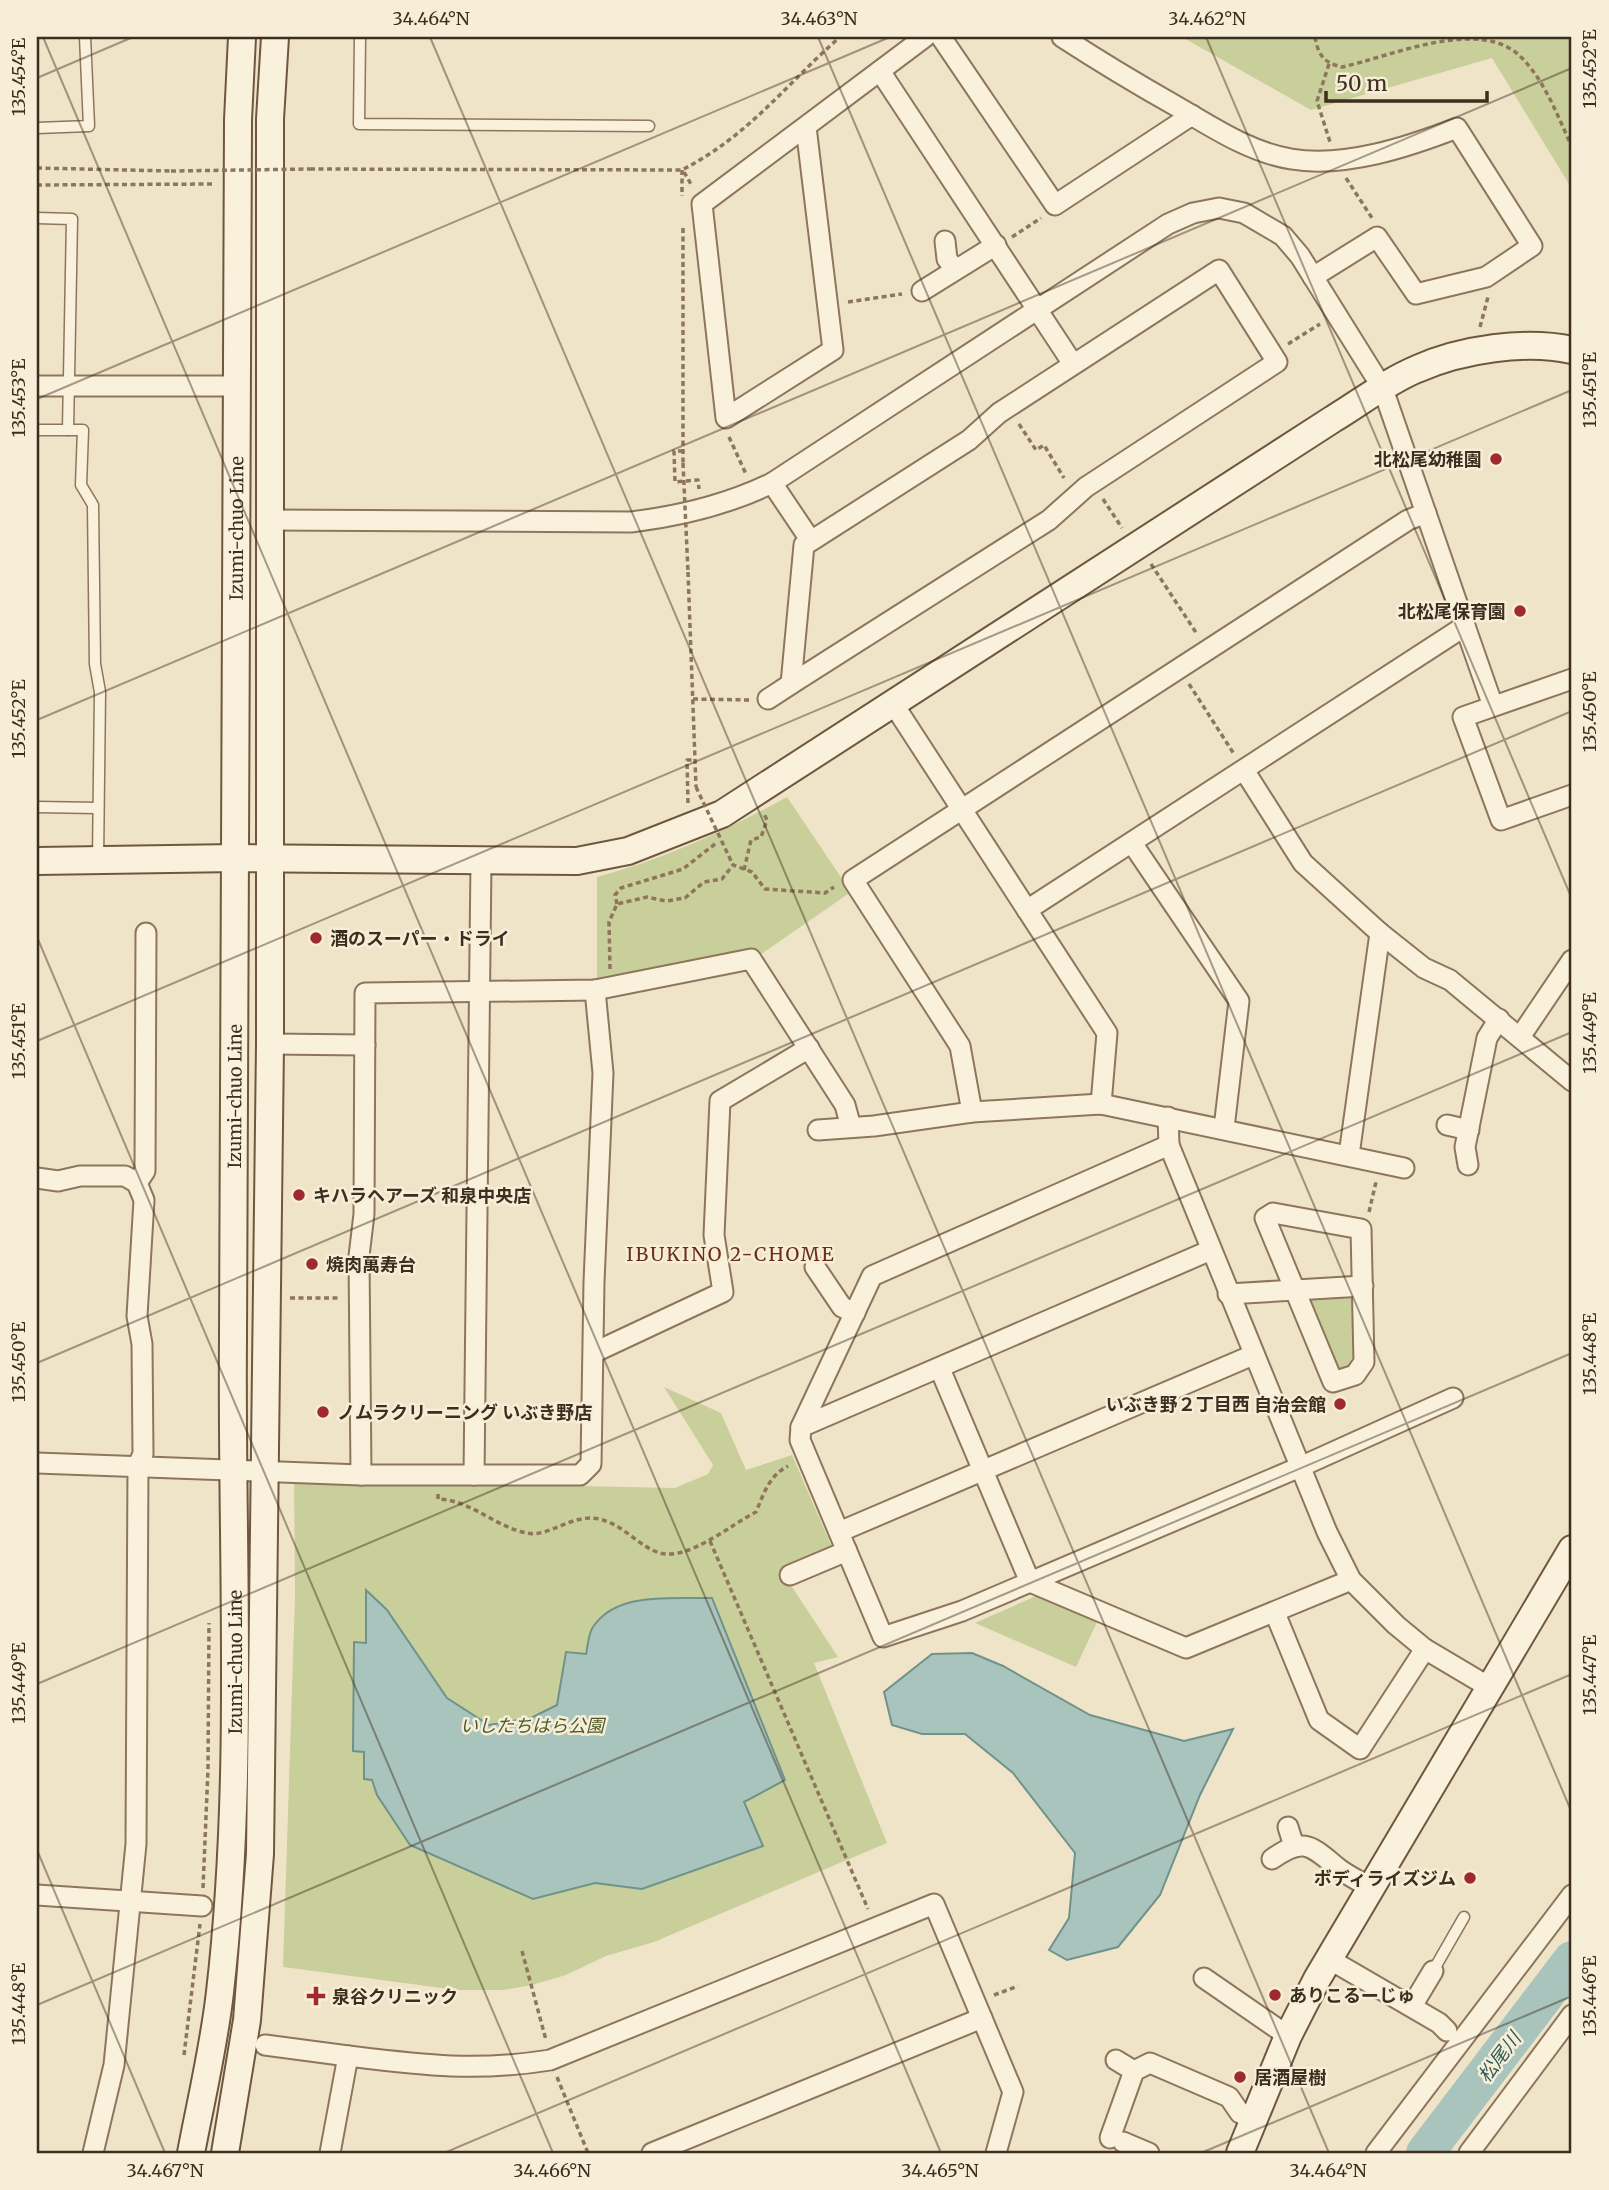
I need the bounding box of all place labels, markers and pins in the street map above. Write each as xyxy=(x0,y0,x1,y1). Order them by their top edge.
place label: 北松尾幼稚園 xyxy=(1374,448,1482,471)
marker: 北松尾幼稚園 xyxy=(1488,451,1504,467)
place label: 北松尾保育園 xyxy=(1398,600,1506,623)
marker: 北松尾保育園 xyxy=(1512,603,1528,619)
place label: 酒のスーパー・ドライ xyxy=(330,927,510,950)
marker: 酒のスーパー・ドライ xyxy=(308,930,324,946)
place label: キハラヘアーズ 和泉中央店 xyxy=(313,1184,531,1207)
marker: キハラヘアーズ 和泉中央店 xyxy=(291,1187,307,1203)
place label: 焼肉萬寿台 xyxy=(326,1253,416,1276)
marker: 焼肉萬寿台 xyxy=(304,1256,320,1272)
place label: いぶき野２丁目西 自治会館 xyxy=(1106,1393,1326,1416)
marker: いぶき野２丁目西 自治会館 xyxy=(1332,1396,1348,1412)
place label: ノムラクリーニング いぶき野店 xyxy=(337,1401,592,1424)
marker: ノムラクリーニング いぶき野店 xyxy=(315,1404,331,1420)
place label: ボディライズジム xyxy=(1314,1867,1456,1890)
marker: ボディライズジム xyxy=(1462,1870,1478,1886)
place label: ありこるーじゅ xyxy=(1289,1984,1415,2007)
place label: 泉谷クリニック xyxy=(332,1985,458,2008)
marker: 泉谷クリニック xyxy=(306,1986,326,2006)
marker: ありこるーじゅ xyxy=(1267,1987,1283,2003)
place label: 居酒屋樹 xyxy=(1254,2066,1326,2089)
marker: 居酒屋樹 xyxy=(1232,2069,1248,2085)

